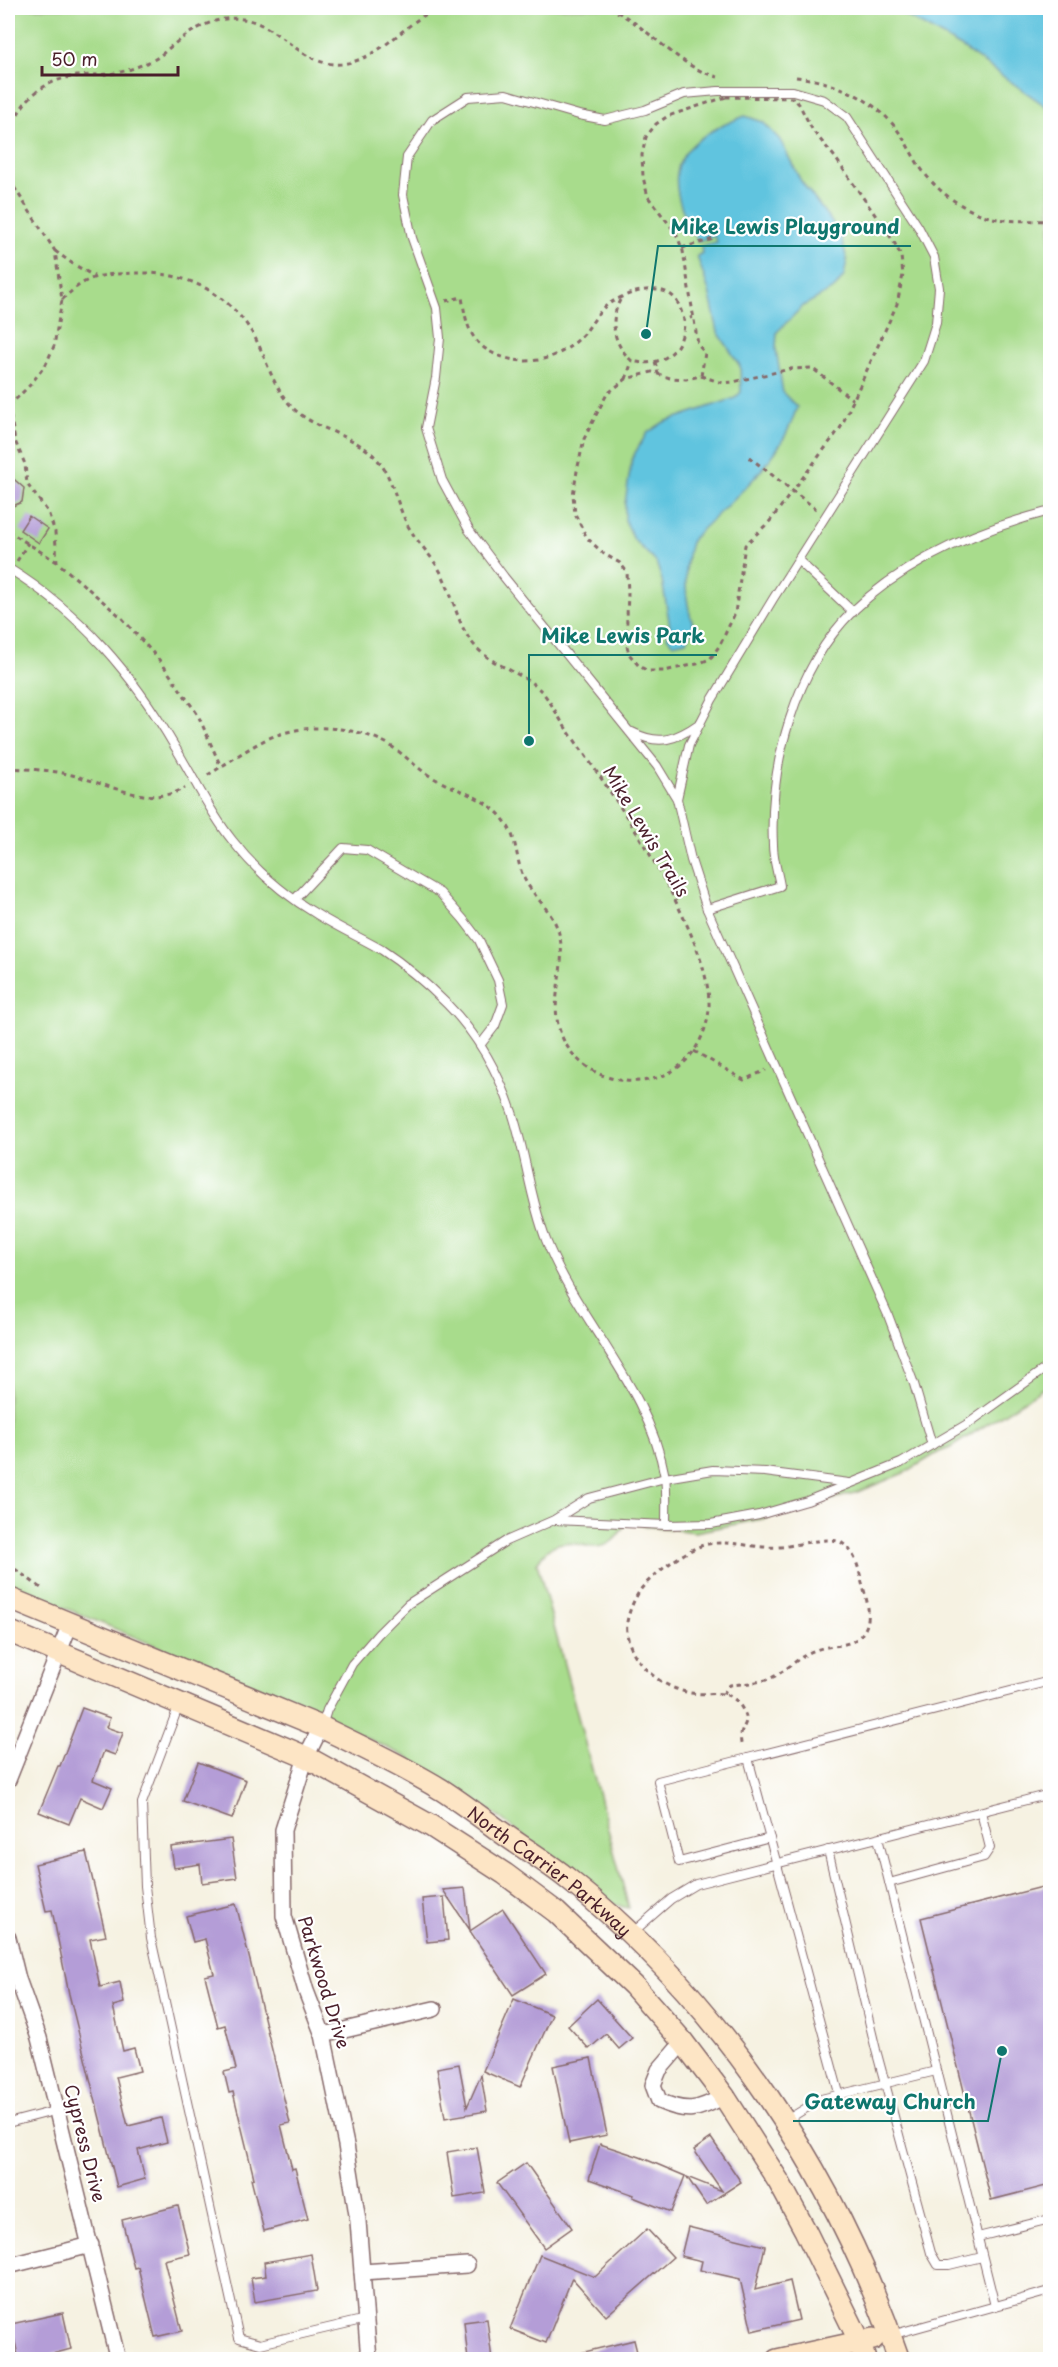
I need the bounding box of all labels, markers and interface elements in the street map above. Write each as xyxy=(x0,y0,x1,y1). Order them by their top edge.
scale bar xyxy=(42,39,178,77)
text: 50 m xyxy=(51,45,98,72)
callout: Mike Lewis Playground xyxy=(658,208,911,246)
text: Mike Lewis Playground xyxy=(671,211,900,241)
callout: Mike Lewis Park xyxy=(529,617,717,655)
text: Mike Lewis Park xyxy=(541,620,705,650)
street label: Mike Lewis Trails xyxy=(597,760,697,902)
street label: North Carrier Parkway xyxy=(462,1799,638,1942)
street label: Parkwood Drive xyxy=(292,1912,358,2052)
street label: Cypress Drive xyxy=(58,2081,114,2205)
callout: Gateway Church xyxy=(793,2083,988,2121)
text: Gateway Church xyxy=(804,2086,976,2116)

